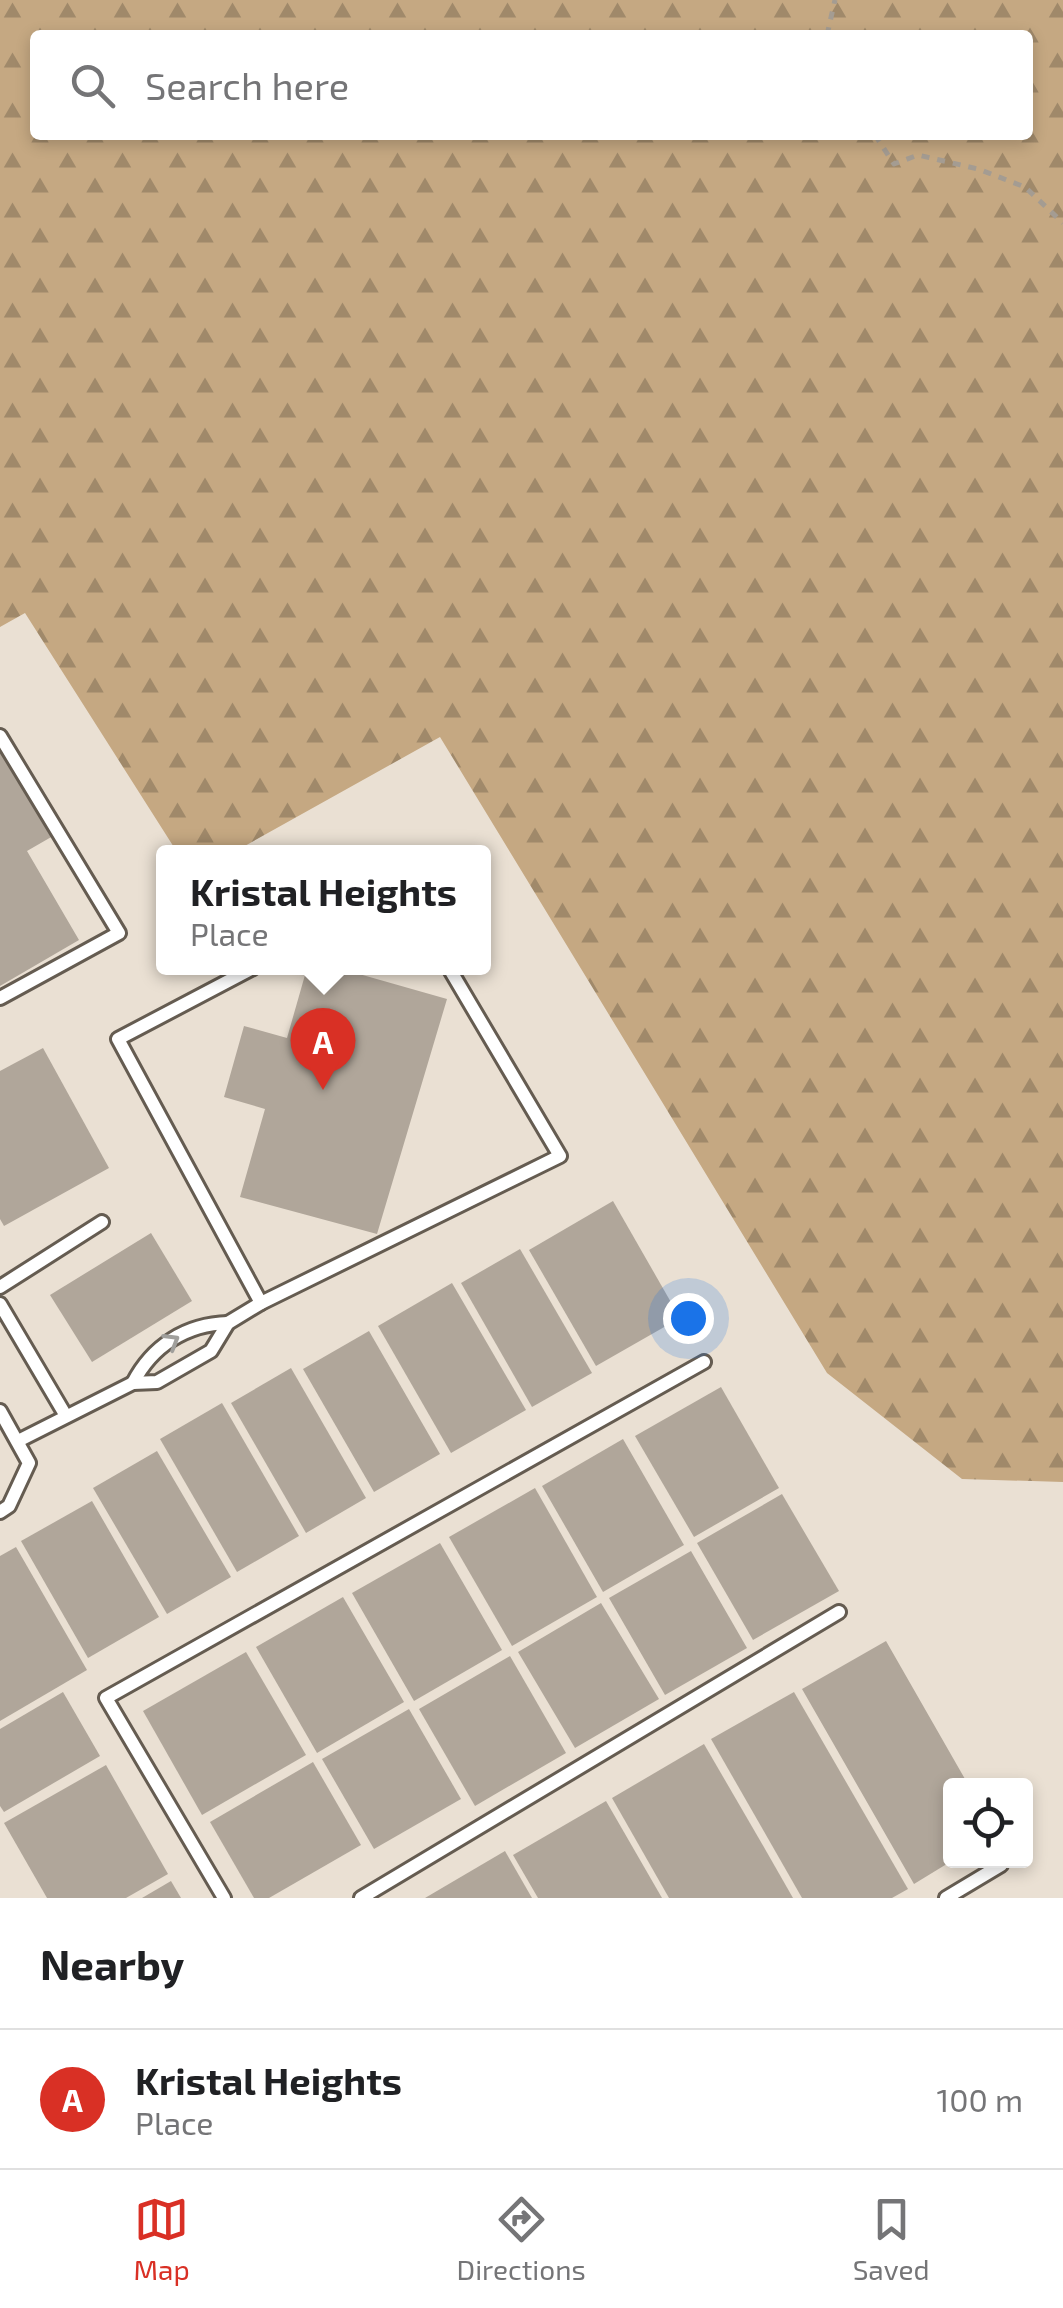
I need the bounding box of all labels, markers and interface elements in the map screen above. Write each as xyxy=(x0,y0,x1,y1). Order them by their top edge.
search box xyxy=(30,30,1033,140)
icon: search xyxy=(65,58,120,113)
text: Search here xyxy=(145,62,349,108)
popup xyxy=(156,845,491,975)
text: Kristal Heights xyxy=(190,868,457,914)
text: Place xyxy=(190,914,269,952)
pin: A xyxy=(290,1008,356,1090)
your location xyxy=(663,1293,714,1344)
one-way arrow xyxy=(161,1334,179,1353)
map controls xyxy=(943,1778,1033,1868)
button: locate xyxy=(943,1778,1033,1868)
text: Nearby xyxy=(40,1938,184,1988)
text: Kristal Heights xyxy=(135,2057,402,2103)
text: A xyxy=(62,2080,83,2118)
text: 100 m xyxy=(937,2080,1023,2118)
text: Place xyxy=(135,2103,214,2141)
tab: Map xyxy=(133,2192,190,2286)
tab: Directions xyxy=(457,2192,586,2286)
tab: Saved xyxy=(853,2192,930,2286)

